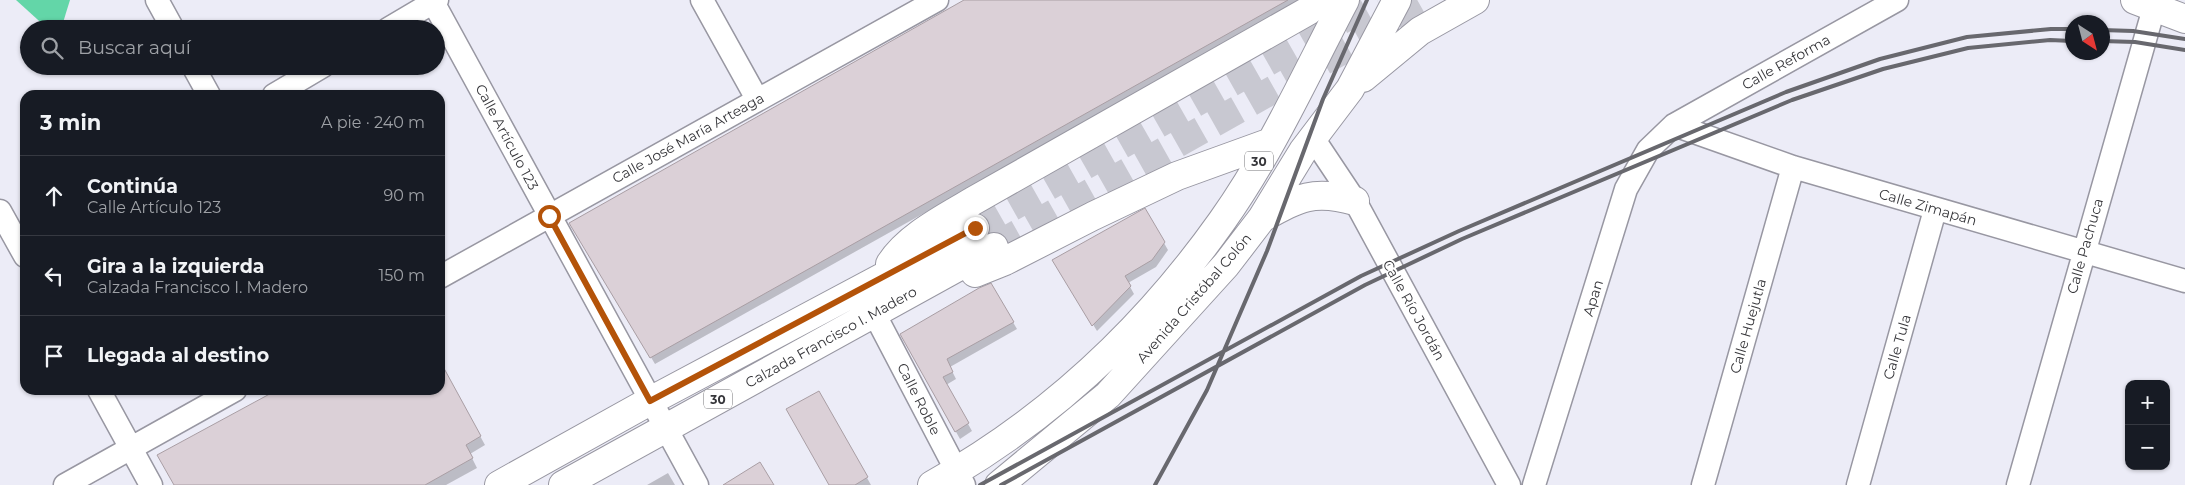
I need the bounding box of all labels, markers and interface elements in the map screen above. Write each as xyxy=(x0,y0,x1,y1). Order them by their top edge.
north arrow xyxy=(2065,15,2110,60)
search box xyxy=(20,20,445,75)
street label: Calle Reforma xyxy=(1739,30,1833,94)
icon: search xyxy=(38,34,66,62)
text: Buscar aquí xyxy=(78,36,191,59)
street label: Calle Artículo 123 xyxy=(471,81,543,193)
street label: Calle José María Arteaga xyxy=(609,89,767,187)
text: 3 min xyxy=(40,110,101,135)
text: A pie · 240 m xyxy=(321,113,425,132)
road number: 30 xyxy=(1245,152,1273,170)
text: Continúa xyxy=(87,175,178,198)
icon: ahead xyxy=(40,182,68,210)
street label: Calle Zimapán xyxy=(1877,184,1979,230)
text: 90 m xyxy=(383,186,425,205)
street label: Calle Pachuca xyxy=(2063,196,2107,296)
text: Calle Artículo 123 xyxy=(87,198,221,217)
route start xyxy=(538,205,561,228)
route end xyxy=(964,217,987,240)
street label: Avenida Cristóbal Colón xyxy=(1133,229,1255,367)
text: Gira a la izquierda xyxy=(87,255,265,278)
street label: Calle Río Jordán xyxy=(1379,256,1449,364)
icon: left xyxy=(40,262,68,290)
text: 150 m xyxy=(378,266,425,285)
street label: Calle Huejutla xyxy=(1726,276,1770,376)
text: Calzada Francisco I. Madero xyxy=(87,278,308,297)
street label: Apan xyxy=(1579,278,1607,318)
street label: Calzada Francisco I. Madero xyxy=(742,282,920,392)
street label: Calle Tula xyxy=(1879,312,1915,382)
icon: arrive xyxy=(40,342,68,370)
text: Llegada al destino xyxy=(87,344,269,367)
street label: Calle Roble xyxy=(893,360,945,438)
map controls xyxy=(2125,380,2170,470)
button: + xyxy=(2125,380,2170,425)
road number: 30 xyxy=(704,389,732,408)
button: − xyxy=(2125,425,2170,470)

